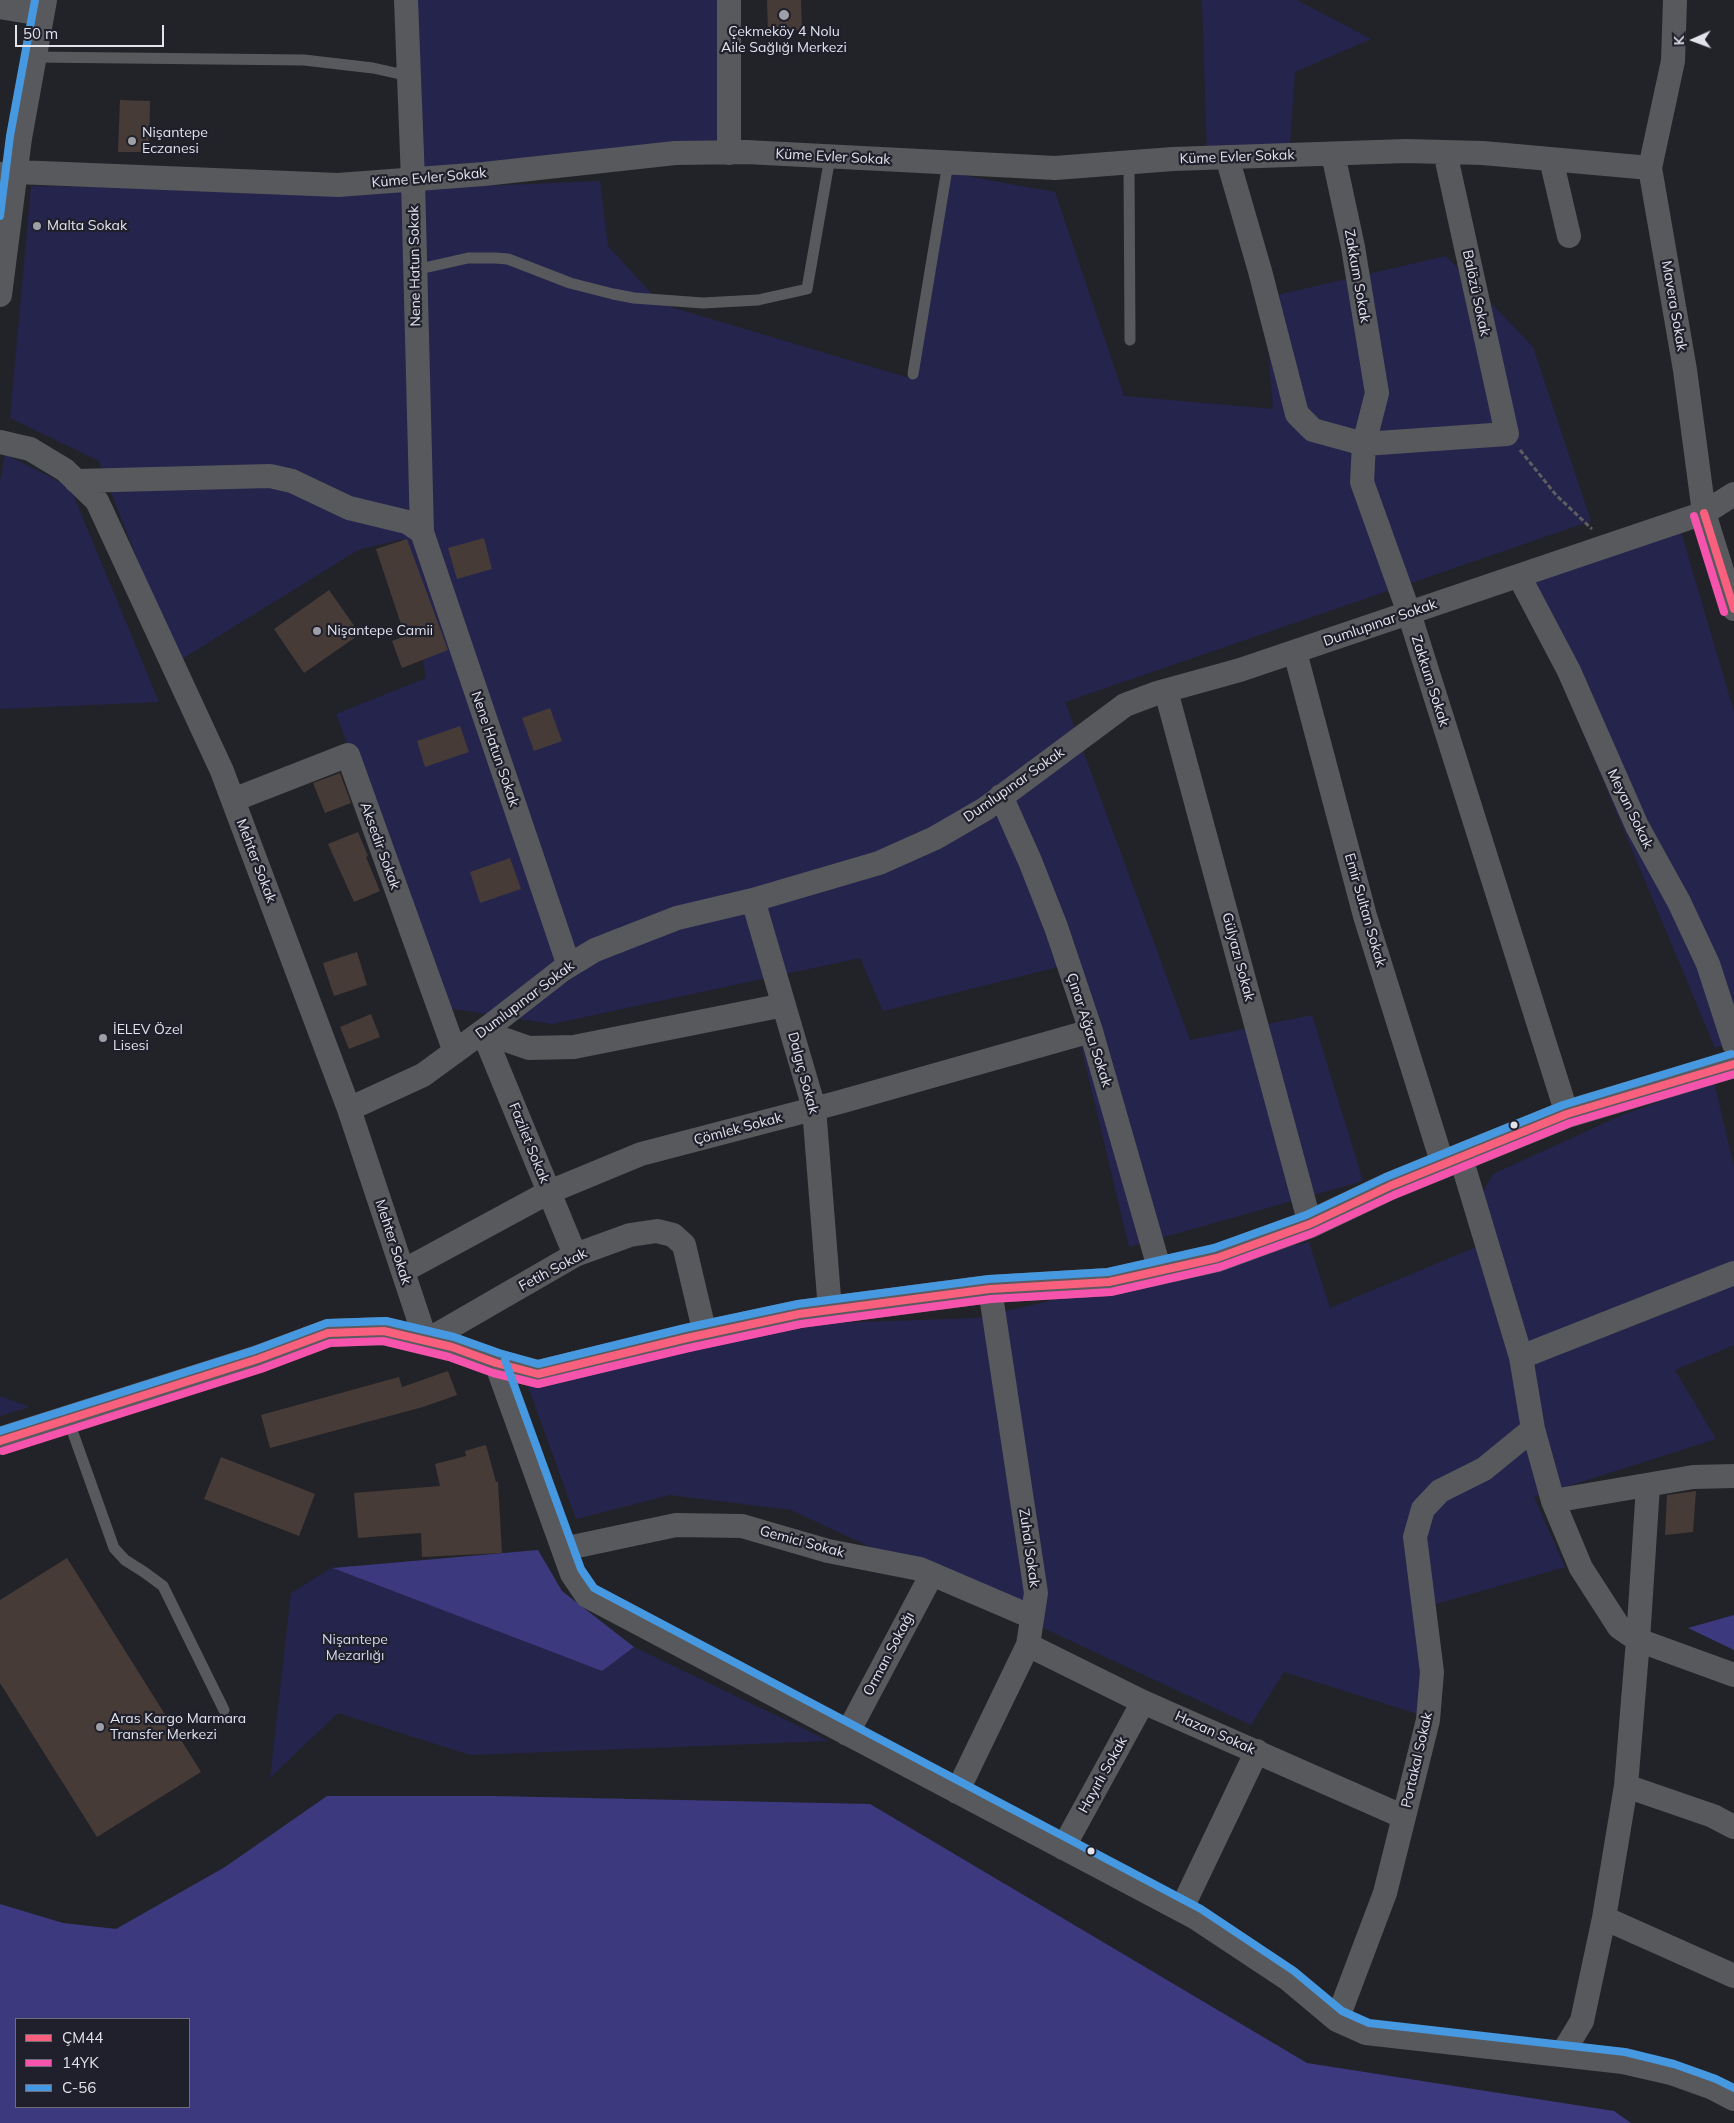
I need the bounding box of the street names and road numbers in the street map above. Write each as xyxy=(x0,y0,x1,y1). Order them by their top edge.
street label: Küme Evler Sokak xyxy=(775,146,891,168)
street label: Küme Evler Sokak xyxy=(1179,147,1295,167)
street label: Küme Evler Sokak xyxy=(371,165,487,191)
street label: Nene Hatun Sokak xyxy=(406,205,424,327)
street label: Zakkum Sokak xyxy=(1341,228,1373,324)
street label: Balözü Sokak xyxy=(1459,248,1493,338)
street label: Mavera Sokak xyxy=(1658,259,1690,353)
street label: Dumlupınar Sokak xyxy=(1321,596,1439,650)
street label: Zakkum Sokak xyxy=(1407,633,1453,729)
street label: Nene Hatun Sokak xyxy=(467,689,523,809)
street label: Dumlupınar Sokak xyxy=(961,744,1067,826)
street label: Meyan Sokak xyxy=(1603,766,1657,852)
street label: Aksedir Sokak xyxy=(356,800,404,892)
street label: Mehter Sokak xyxy=(232,817,280,905)
street label: Emir Sultan Sokak xyxy=(1341,851,1389,969)
street label: Gülyazı Sokak xyxy=(1218,911,1258,1003)
street label: Dumlupınar Sokak xyxy=(473,958,577,1042)
street label: Çınar Ağacı Sokak xyxy=(1063,971,1115,1089)
street label: Dalgıç Sokak xyxy=(784,1030,822,1116)
street label: Fazilet Sokak xyxy=(505,1100,553,1186)
street label: Çömlek Sokak xyxy=(692,1109,784,1149)
street label: Mehter Sokak xyxy=(371,1197,415,1287)
street label: Fetih Sokak xyxy=(516,1245,590,1295)
street label: Zuhal Sokak xyxy=(1015,1508,1043,1588)
street label: Gemici Sokak xyxy=(758,1523,846,1561)
street label: Orman Sokağı xyxy=(860,1609,918,1699)
street label: Hazan Sokak xyxy=(1172,1708,1258,1758)
street label: Portakal Sokak xyxy=(1398,1711,1436,1809)
street label: Hayırlı Sokak xyxy=(1075,1734,1131,1816)

